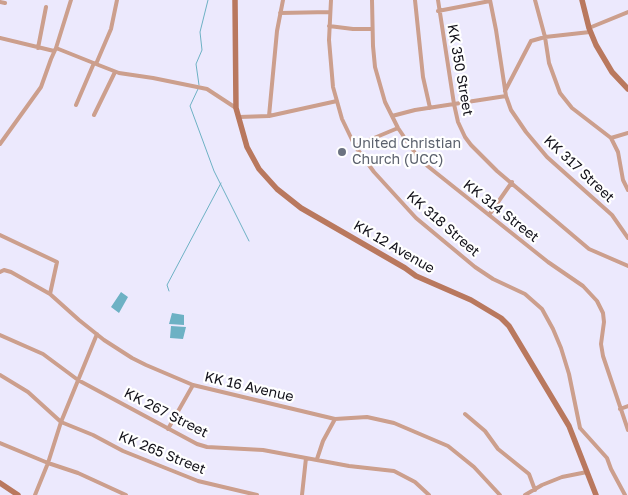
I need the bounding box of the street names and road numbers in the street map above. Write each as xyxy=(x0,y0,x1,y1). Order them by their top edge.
street label: KK 350 Street xyxy=(444,23,476,117)
street label: KK 317 Street xyxy=(540,132,618,206)
street label: KK 314 Street xyxy=(460,176,542,246)
street label: KK 318 Street xyxy=(403,188,483,260)
street label: KK 12 Avenue xyxy=(351,217,437,277)
street label: KK 16 Avenue xyxy=(203,369,295,405)
street label: KK 267 Street xyxy=(121,385,211,441)
street label: KK 265 Street xyxy=(116,428,208,478)

